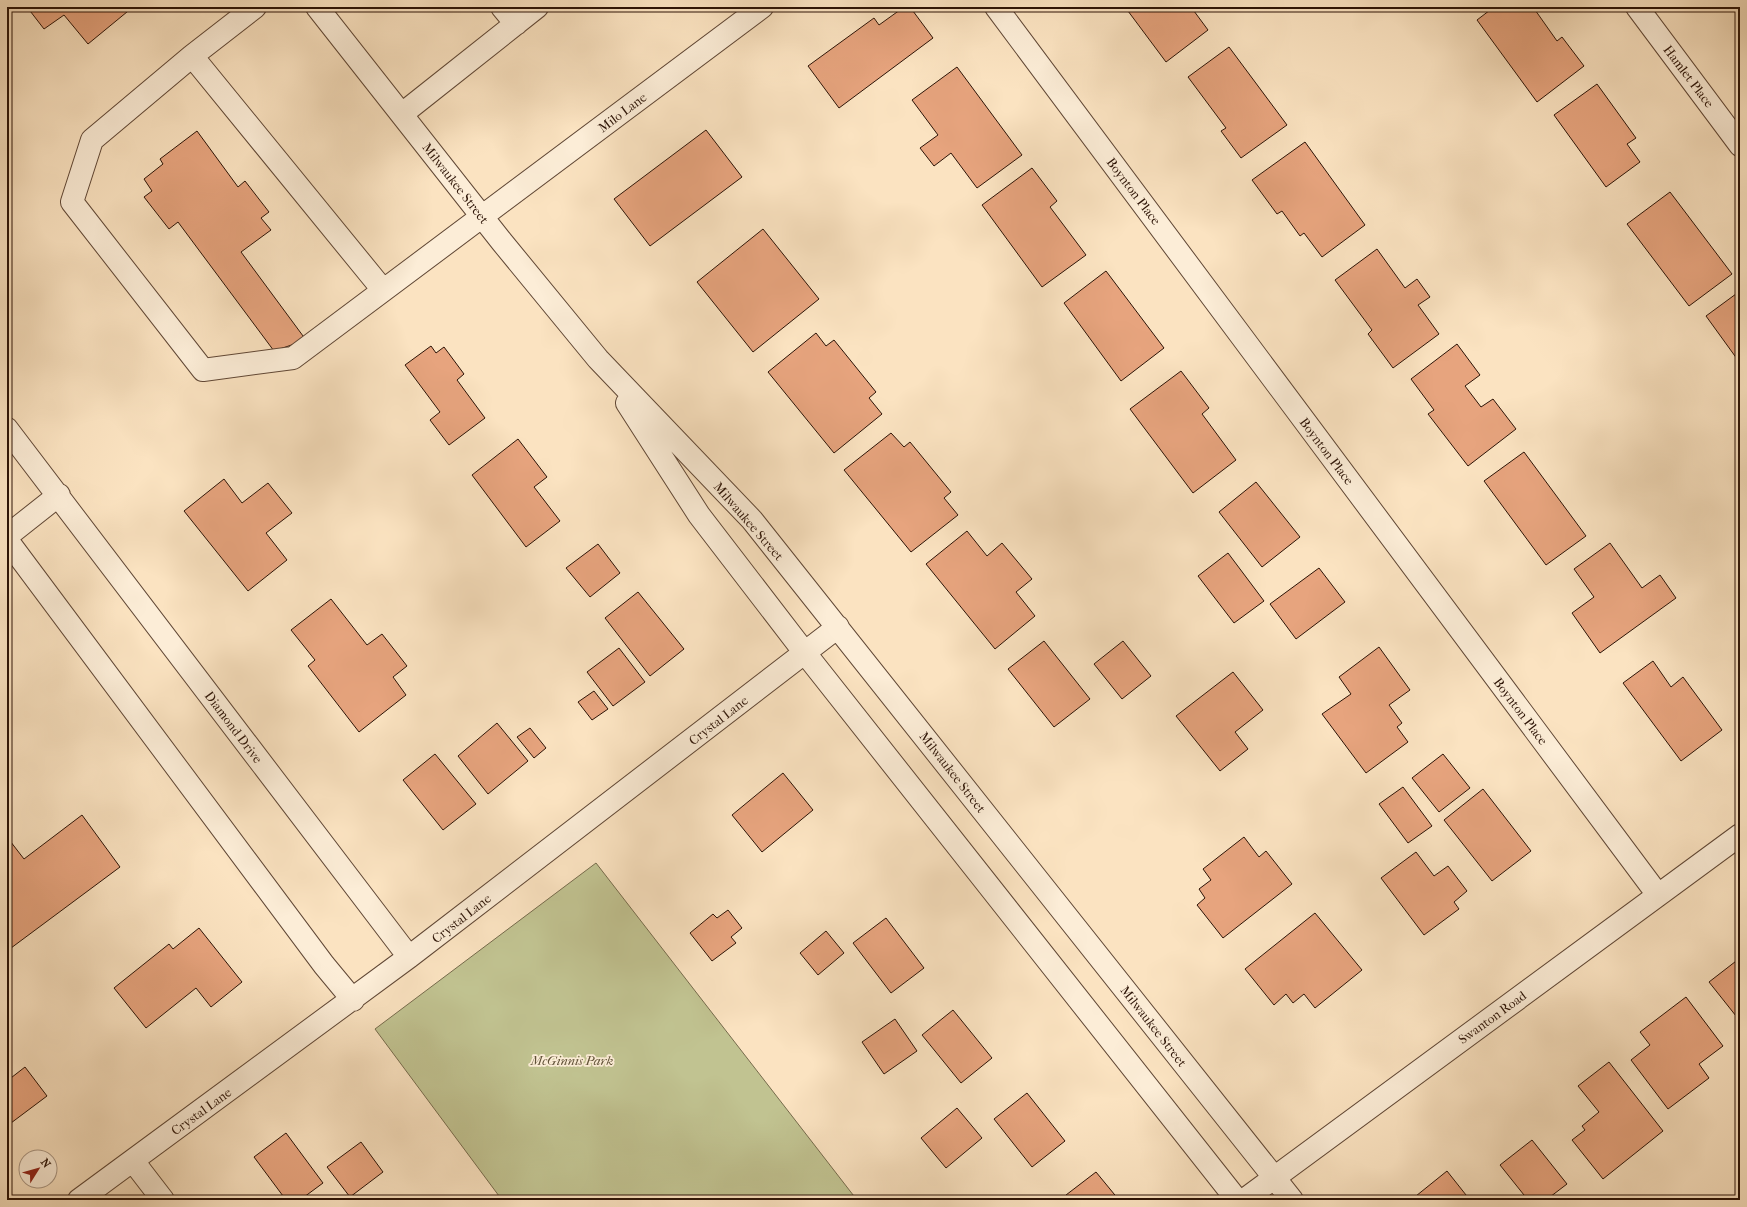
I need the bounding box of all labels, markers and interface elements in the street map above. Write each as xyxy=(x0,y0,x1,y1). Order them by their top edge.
street label: Hamlet Place xyxy=(1660,42,1717,111)
street label: Milo Lane xyxy=(595,89,650,135)
street label: Milwaukee Street xyxy=(419,140,492,227)
street label: Boynton Place xyxy=(1104,155,1164,228)
street label: Boynton Place xyxy=(1297,415,1357,488)
street label: Milwaukee Street xyxy=(711,479,787,564)
street label: Boynton Place xyxy=(1491,675,1551,748)
street label: Diamond Drive xyxy=(202,688,266,767)
street label: Crystal Lane xyxy=(686,692,751,748)
street label: Milwaukee Street xyxy=(916,729,989,816)
street label: Crystal Lane xyxy=(429,890,494,946)
street label: Milwaukee Street xyxy=(1117,983,1190,1070)
street label: Swanton Road xyxy=(1456,987,1530,1047)
park label: McGinnis Park xyxy=(530,1053,613,1068)
street label: Crystal Lane xyxy=(168,1084,235,1138)
north arrow xyxy=(18,1149,58,1189)
text: N xyxy=(38,1156,54,1171)

